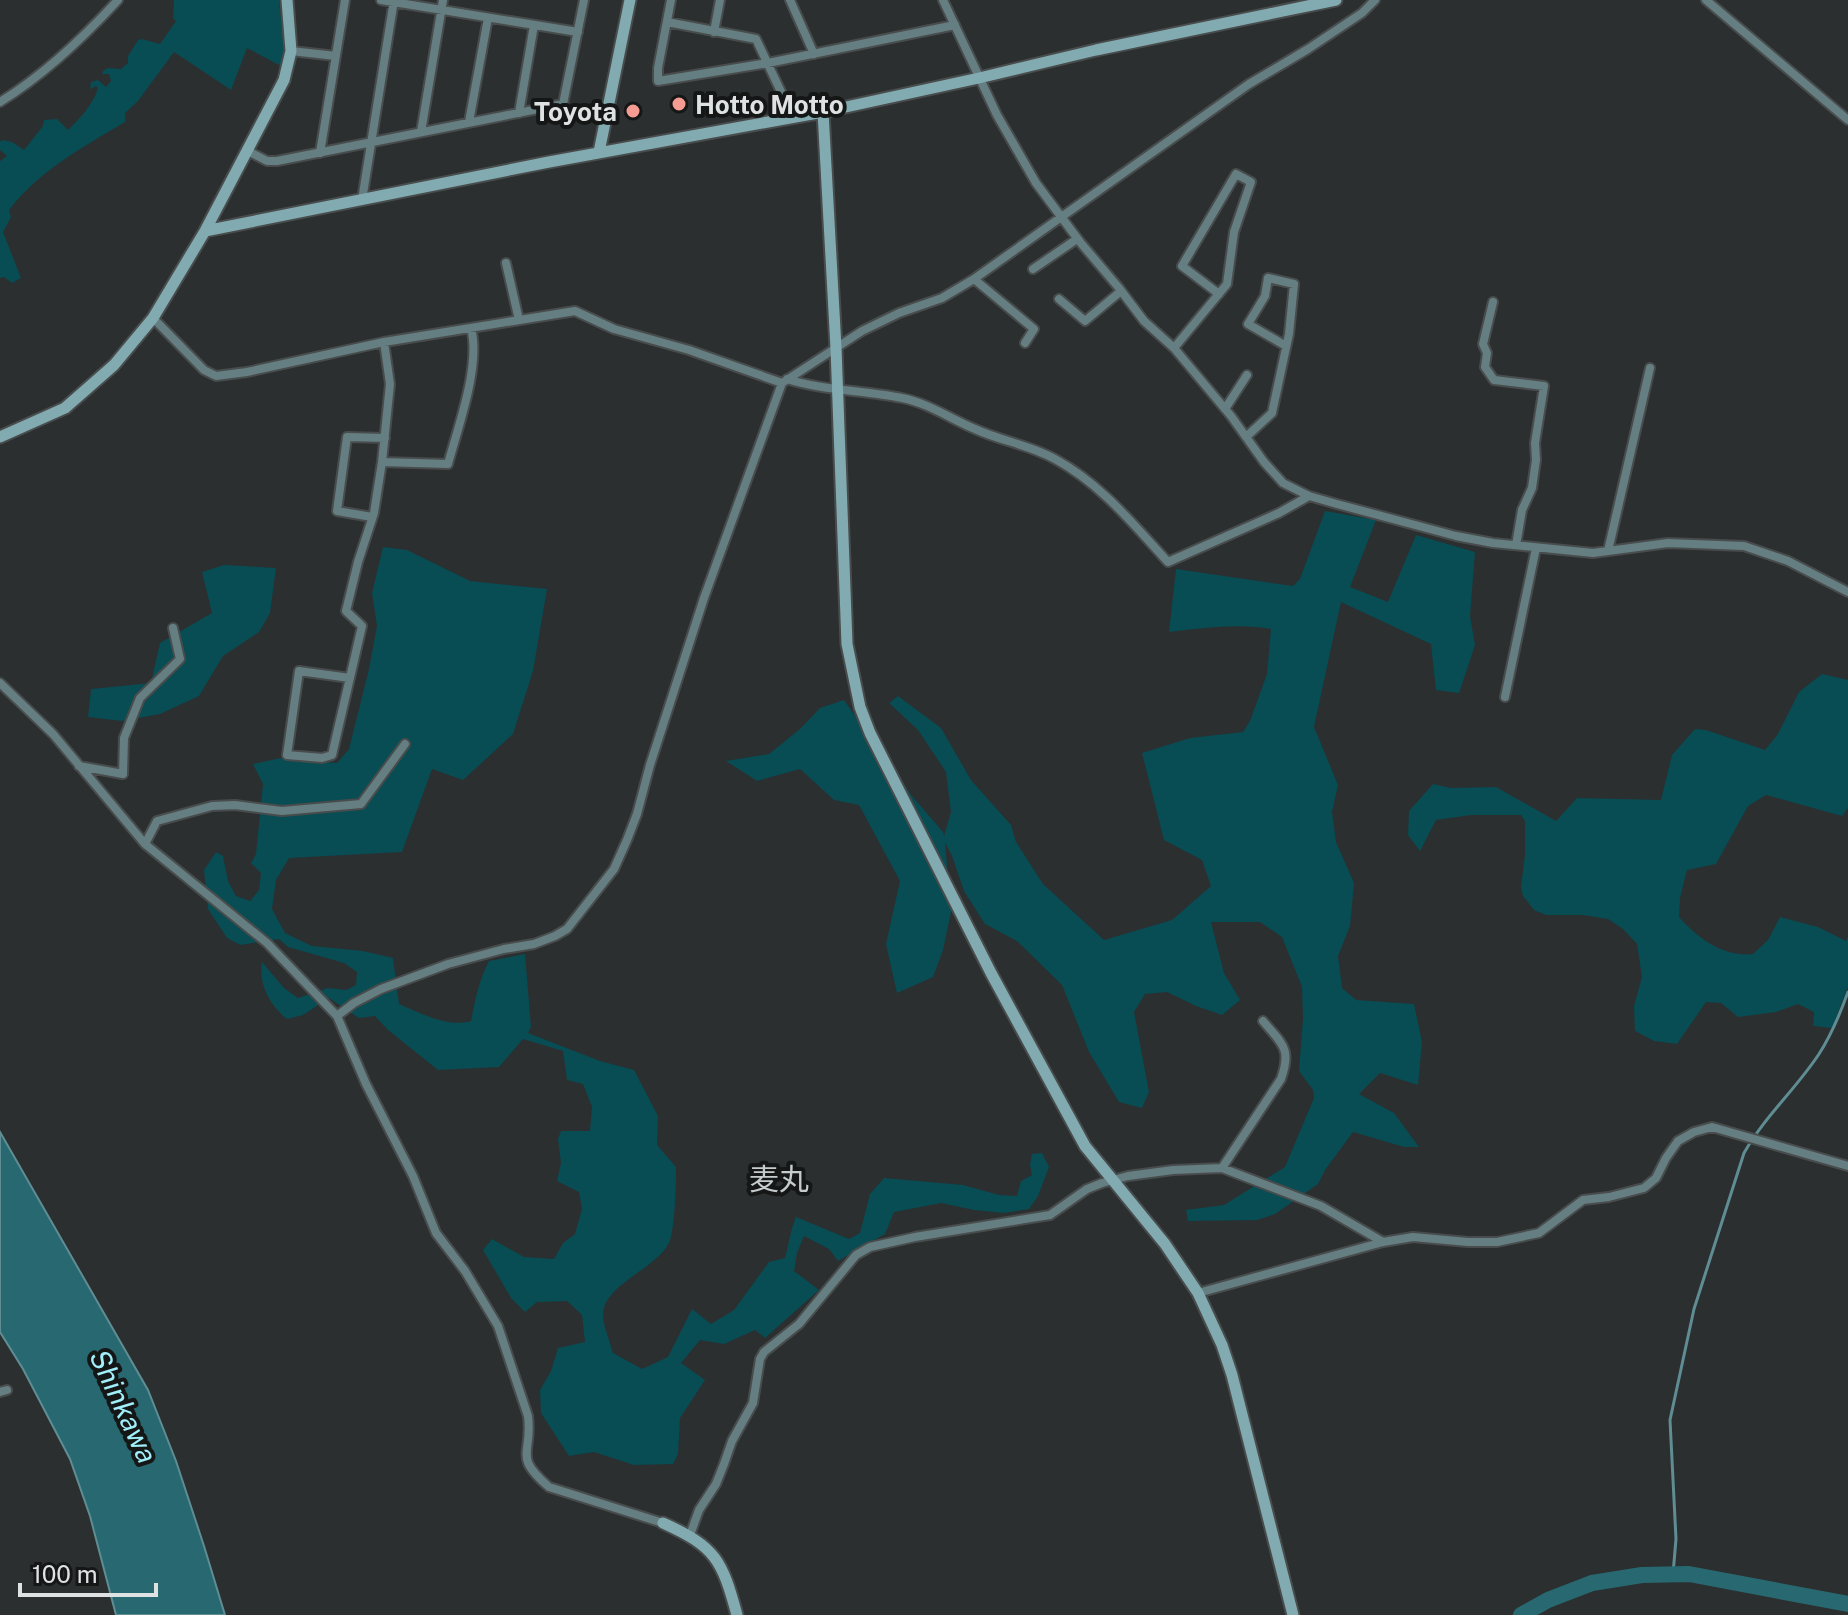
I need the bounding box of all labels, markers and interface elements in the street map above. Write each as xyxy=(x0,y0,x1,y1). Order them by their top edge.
place label: Hotto Motto xyxy=(695,89,844,120)
marker: Hotto Motto xyxy=(670,95,688,113)
place label: Toyota xyxy=(534,96,617,127)
marker: Toyota xyxy=(624,102,642,120)
district label: 麦丸 xyxy=(749,1161,809,1197)
water label: Shinkawa xyxy=(83,1344,165,1468)
scale bar xyxy=(20,1547,156,1597)
text: 100 m xyxy=(32,1560,98,1588)

